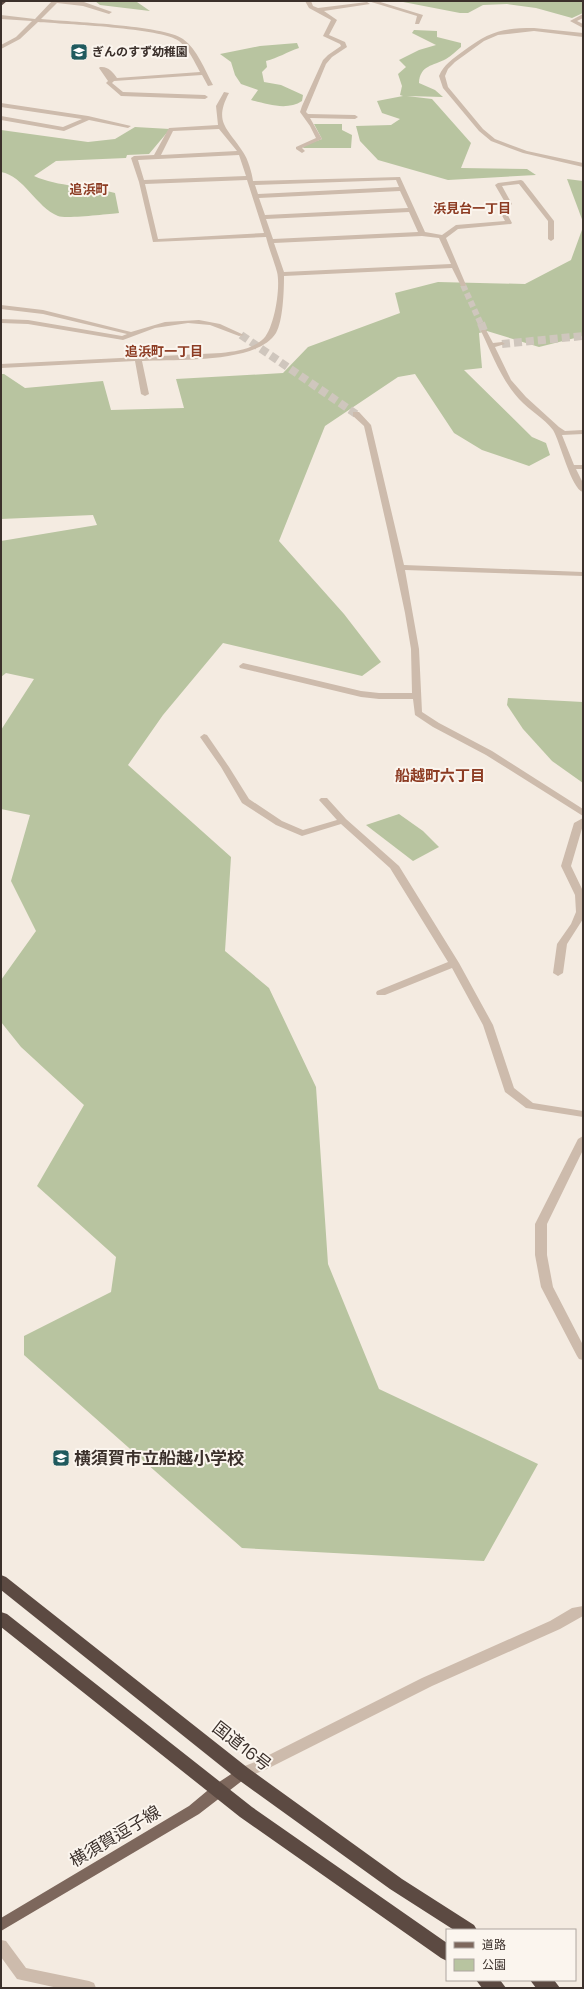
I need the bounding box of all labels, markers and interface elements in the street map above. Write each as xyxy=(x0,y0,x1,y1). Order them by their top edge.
school or university icon: ぎんのすず幼稚園 xyxy=(69,42,89,62)
place label: ぎんのすず幼稚園 xyxy=(92,44,188,60)
district label: 追浜町 xyxy=(69,181,109,198)
district label: 浜見台一丁目 xyxy=(433,200,511,217)
district label: 追浜町一丁目 xyxy=(125,343,203,360)
district label: 船越町六丁目 xyxy=(395,766,485,785)
place label: 横須賀市立船越小学校 xyxy=(74,1447,244,1469)
school or university icon: 横須賀市立船越小学校 xyxy=(51,1448,71,1468)
street label: 国道16号 xyxy=(208,1716,276,1776)
street label: 横須賀逗子線 xyxy=(66,1800,164,1872)
legend xyxy=(446,1929,576,1981)
text: 道路 xyxy=(482,1937,506,1953)
text: 公園 xyxy=(482,1957,506,1973)

